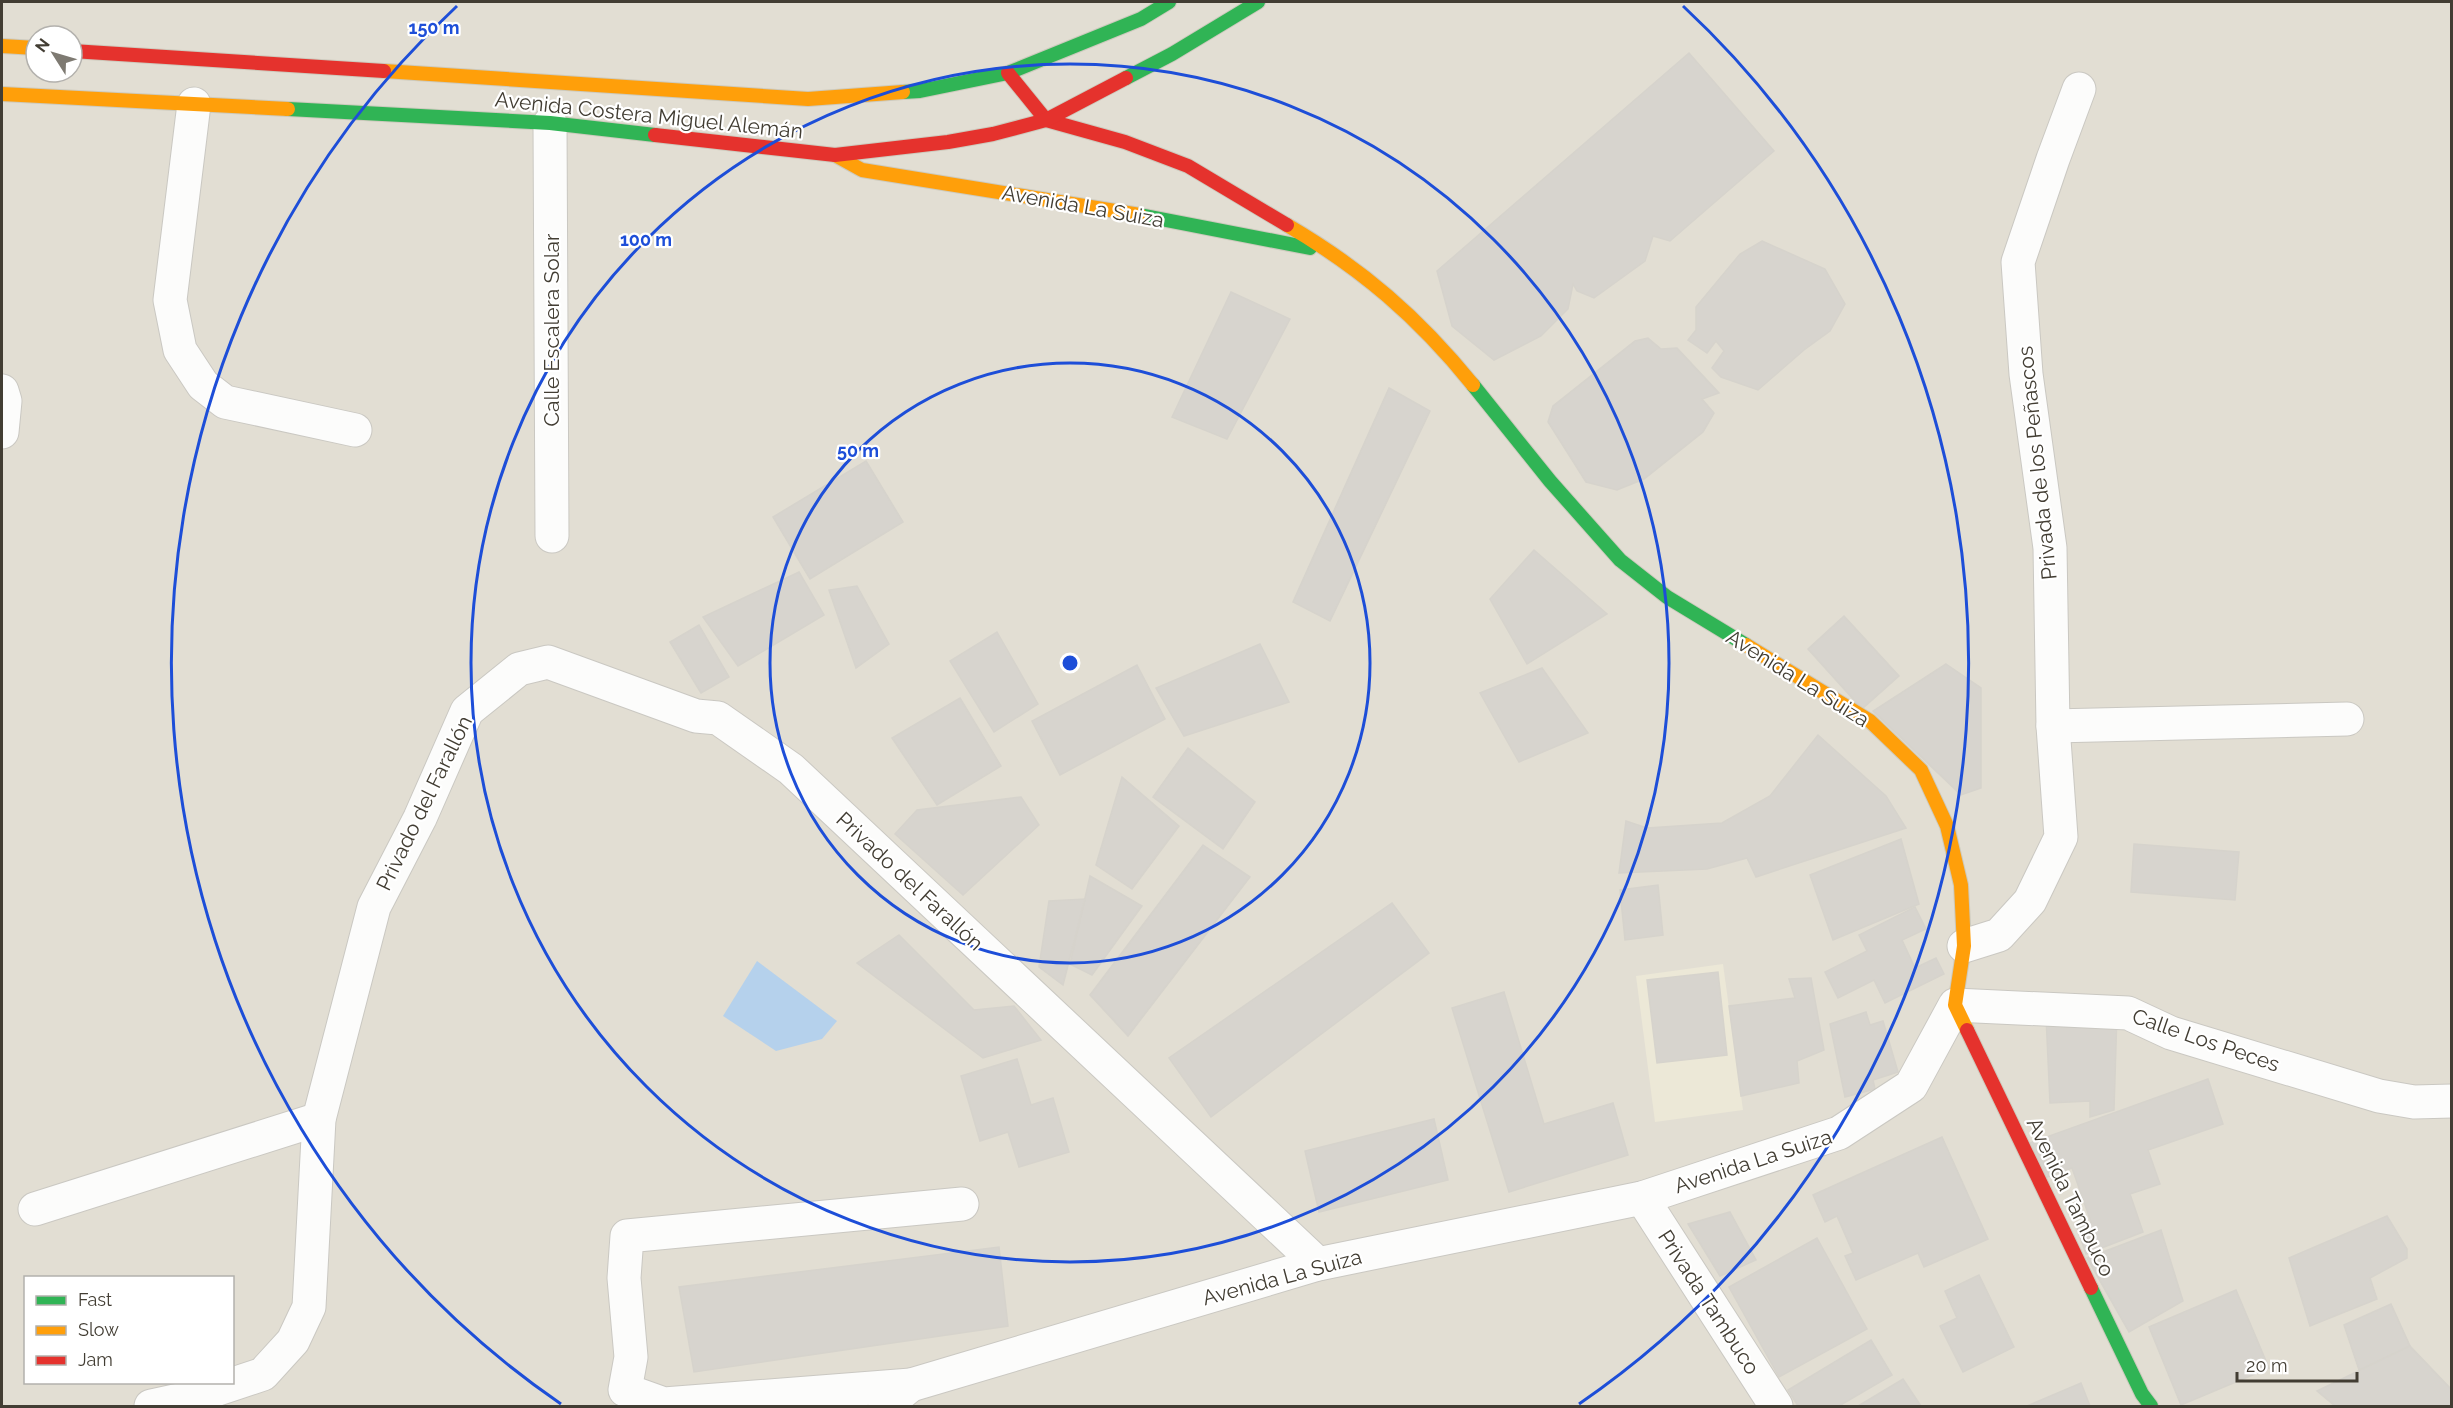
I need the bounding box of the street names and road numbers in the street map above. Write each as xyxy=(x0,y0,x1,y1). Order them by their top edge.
street label: Avenida Costera Miguel Alemán xyxy=(494,86,804,144)
street label: Avenida La Suiza xyxy=(1000,179,1166,233)
street label: Calle Escalera Solar xyxy=(539,233,564,426)
street label: Privada de los Peñascos xyxy=(2012,345,2062,581)
street label: Avenida La Suiza xyxy=(1722,624,1874,732)
street label: Privado del Farallón xyxy=(371,711,477,895)
street label: Privado del Farallón xyxy=(831,807,989,955)
street label: Calle Los Peces xyxy=(2129,1003,2283,1077)
street label: Avenida Tambuco xyxy=(2022,1114,2120,1280)
street label: Avenida La Suiza xyxy=(1671,1124,1835,1198)
street label: Privada Tambuco xyxy=(1653,1225,1765,1379)
street label: Avenida La Suiza xyxy=(1200,1244,1364,1310)

